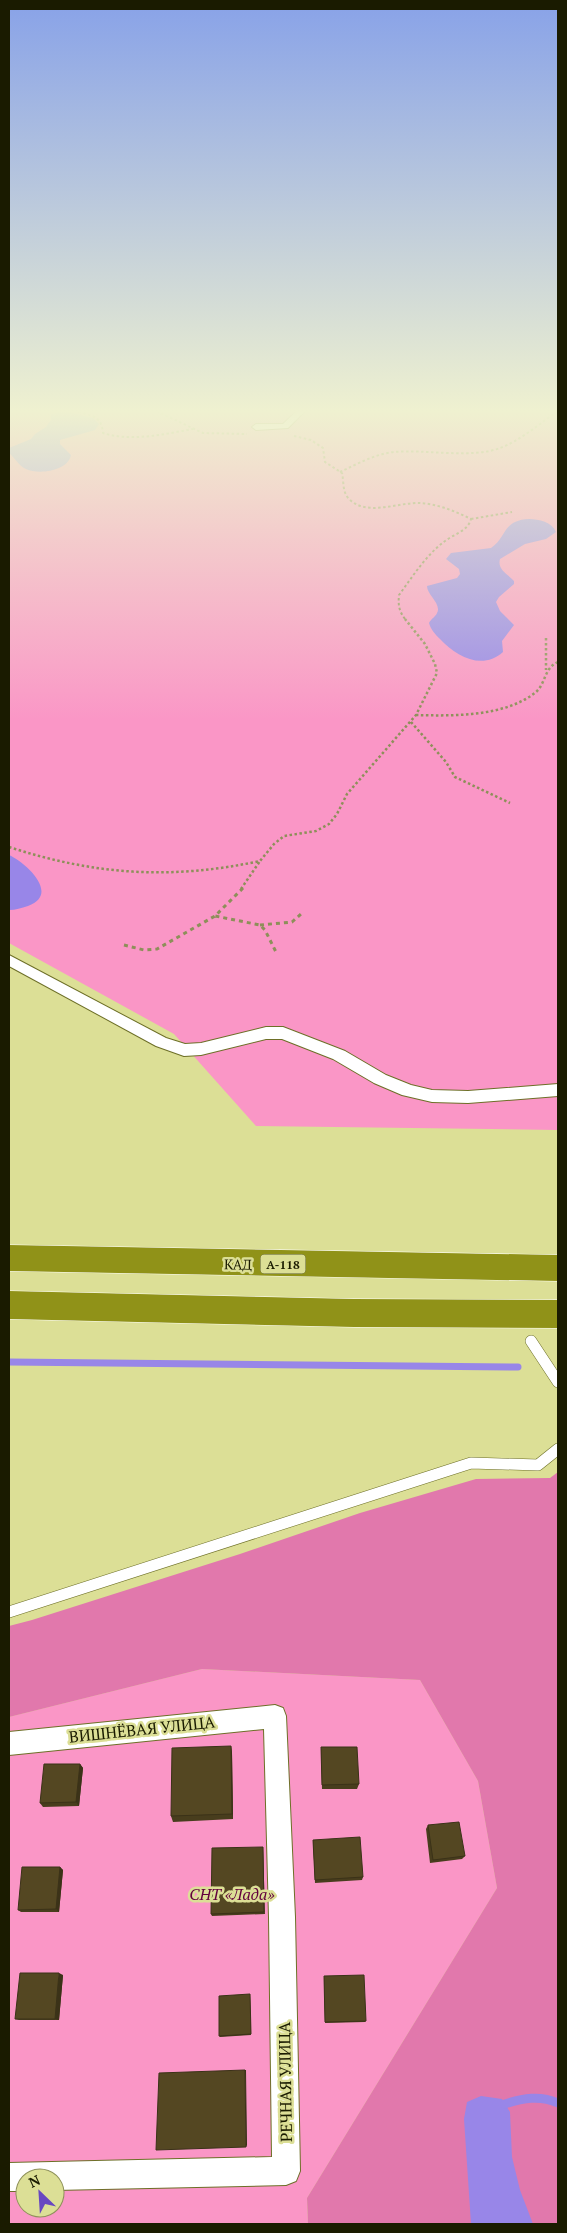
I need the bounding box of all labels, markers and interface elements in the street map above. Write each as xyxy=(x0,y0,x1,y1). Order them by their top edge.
street label: КАД xyxy=(224,1254,252,1274)
road number: А-118 xyxy=(260,1254,306,1274)
street label: ВИШНЁВАЯ УЛИЦА xyxy=(68,1710,216,1748)
park label: СНТ «Лада» xyxy=(189,1883,275,1905)
street label: РЕЧНАЯ УЛИЦА xyxy=(273,2022,297,2142)
north arrow xyxy=(15,2168,65,2218)
text: N xyxy=(25,2170,43,2192)

